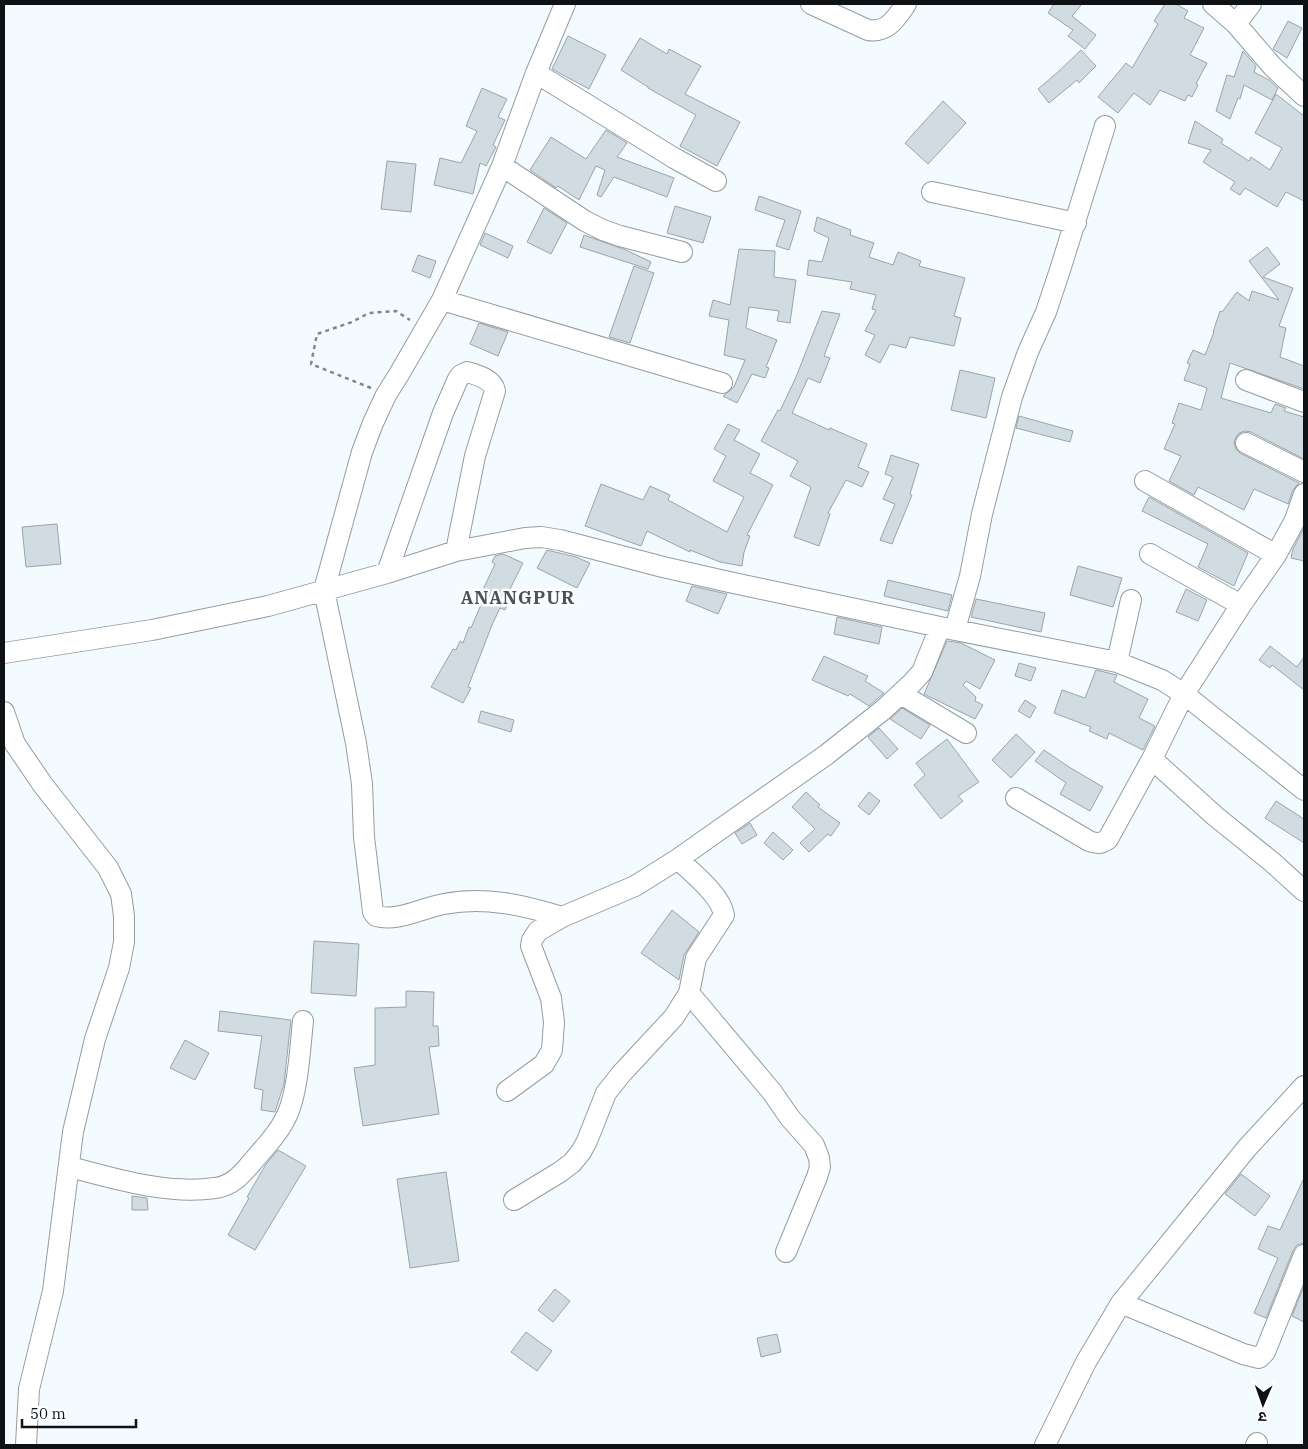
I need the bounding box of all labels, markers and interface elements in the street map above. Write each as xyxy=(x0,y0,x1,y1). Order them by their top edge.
district label: ANANGPUR xyxy=(461,586,575,609)
north arrow xyxy=(1238,1379,1288,1429)
scale bar xyxy=(22,1396,136,1428)
text: 50 m xyxy=(30,1404,66,1423)
text: उ xyxy=(1257,1408,1267,1426)

